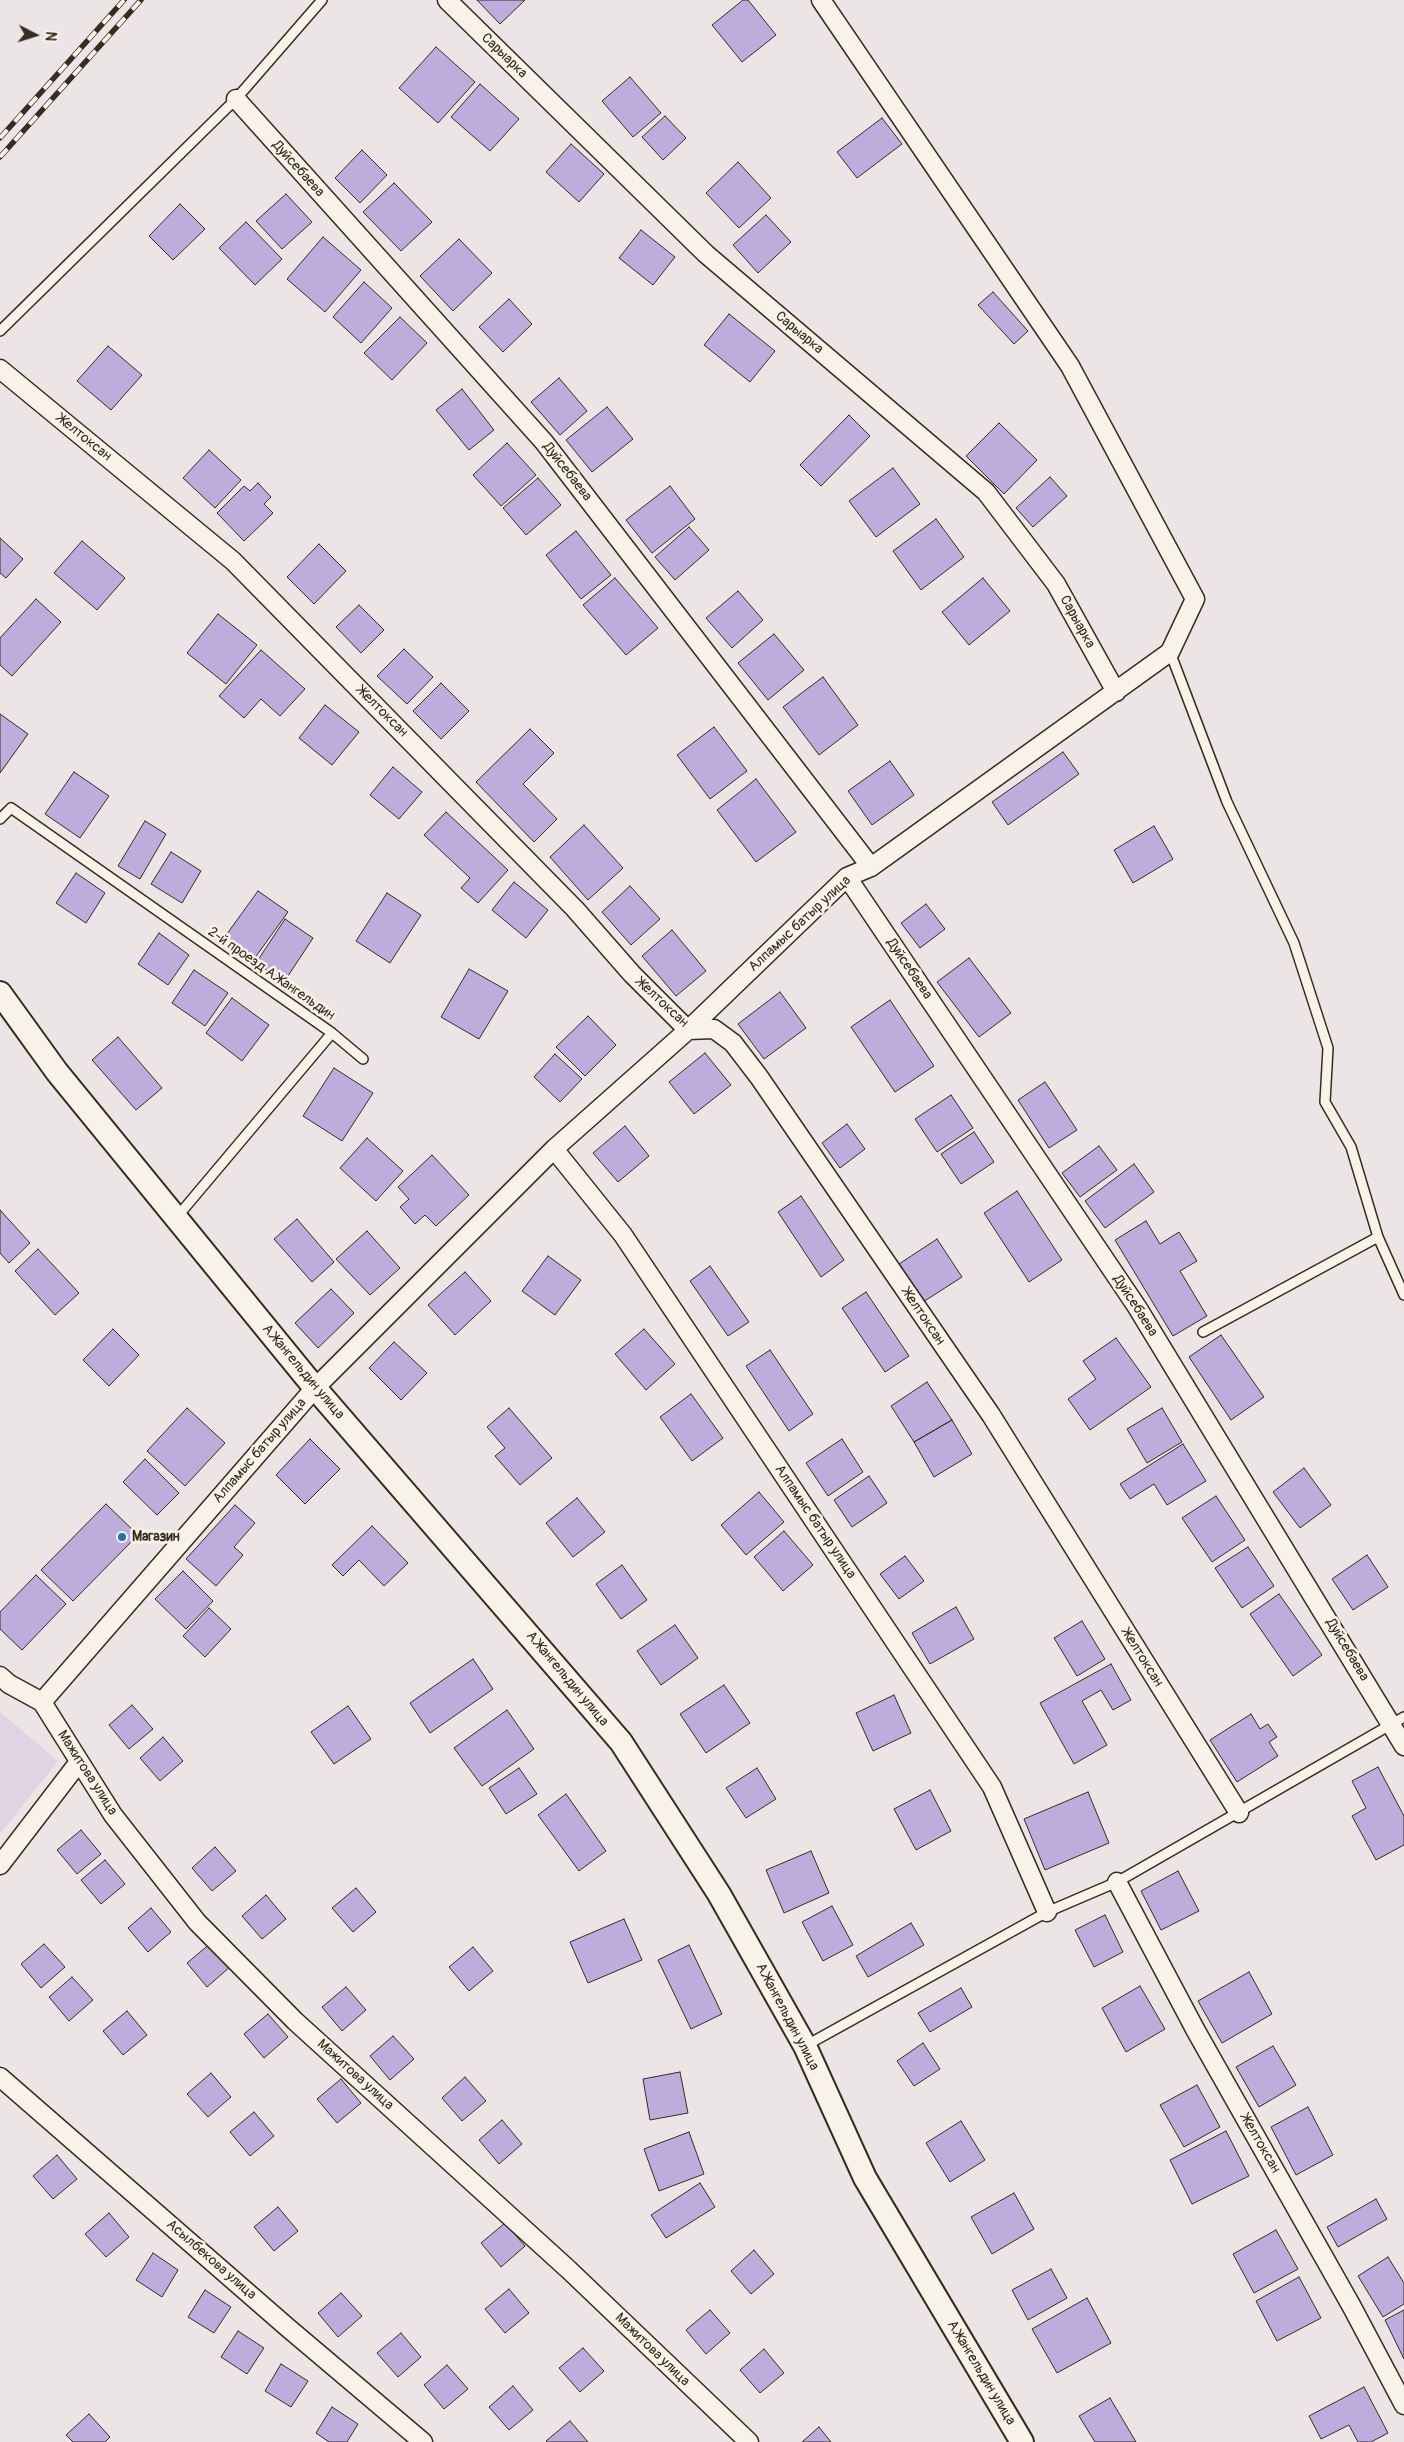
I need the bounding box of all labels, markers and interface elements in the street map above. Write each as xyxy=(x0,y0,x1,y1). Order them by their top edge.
north arrow xyxy=(10,10,60,60)
street label: Сарыарка xyxy=(477,30,531,82)
text: N xyxy=(42,31,59,42)
street label: Дуйсебаева xyxy=(268,137,328,201)
street label: Сарыарка xyxy=(772,308,826,358)
street label: Желтоксан xyxy=(53,411,115,465)
street label: Дуйсебаева xyxy=(539,439,595,505)
street label: Сарыарка xyxy=(1056,593,1098,651)
street label: Желтоксан xyxy=(353,683,411,741)
street label: Алпамыс батыр улица xyxy=(745,872,855,976)
street label: 2-й проезд А.Жангельдин xyxy=(204,924,338,1024)
street label: Дуйсебаева xyxy=(882,935,936,1003)
street label: Желтоксан xyxy=(632,975,692,1031)
street label: Дуйсебаева xyxy=(1109,1272,1161,1340)
street label: Желтоксан xyxy=(898,1285,948,1349)
street label: А.Жангельдин улица xyxy=(258,1321,348,1423)
street label: Алпамыс батыр улица xyxy=(210,1395,310,1507)
street label: Алпамыс батыр улица xyxy=(771,1462,859,1582)
place label: Магазин xyxy=(132,1529,180,1545)
marker: Магазин xyxy=(116,1531,128,1543)
street label: Дуйсебаева xyxy=(1322,1616,1372,1684)
street label: Желтоксан xyxy=(1118,1626,1166,1690)
street label: А.Жангельдин улица xyxy=(522,1628,612,1730)
street label: Мажитова улица xyxy=(53,1727,121,1819)
street label: А.Жангельдин улица xyxy=(752,1961,822,2073)
street label: Мажитова улица xyxy=(313,2036,397,2114)
street label: Желтоксан xyxy=(1236,2112,1284,2176)
street label: Асылбекова улица xyxy=(163,2216,259,2304)
street label: Мажитова улица xyxy=(611,2310,693,2390)
street label: А.Жангельдин улица xyxy=(943,2318,1019,2428)

